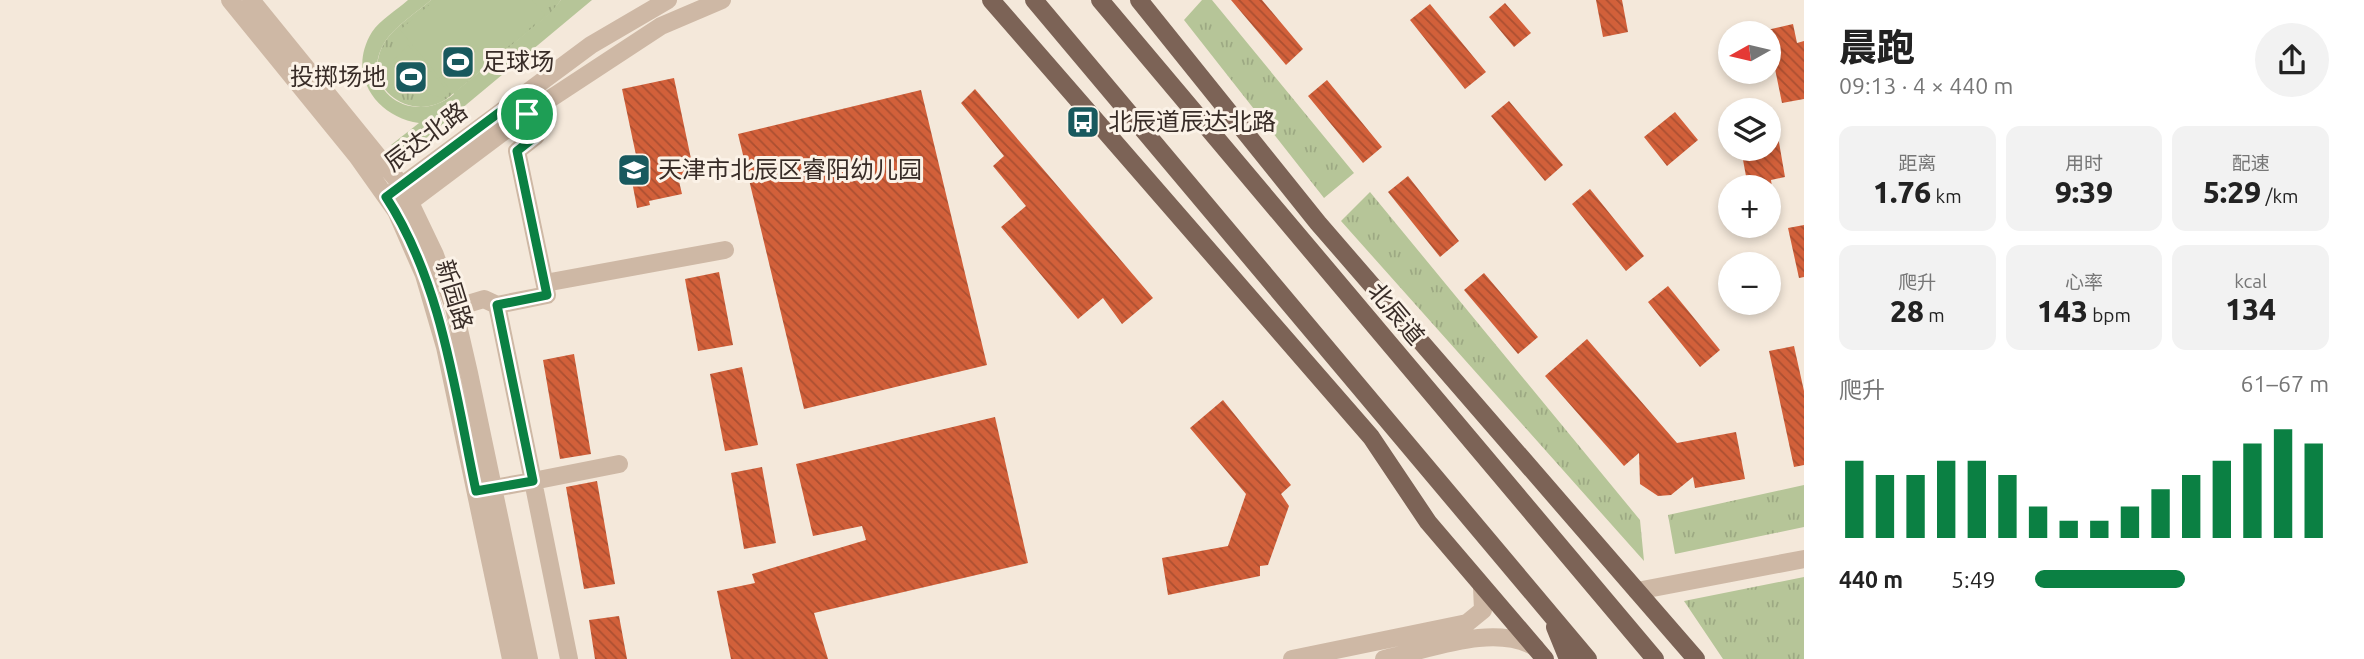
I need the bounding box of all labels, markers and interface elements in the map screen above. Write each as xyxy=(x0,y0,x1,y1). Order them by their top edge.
north arrow xyxy=(1718,21,1782,84)
map controls xyxy=(1718,21,1781,315)
button: share xyxy=(2255,23,2329,97)
text: 晨跑 xyxy=(1839,26,1915,68)
sports icon: 足球场 xyxy=(439,43,477,81)
place label: 足球场 xyxy=(482,48,554,75)
sports icon: 投掷场地 xyxy=(392,58,430,96)
place label: 投掷场地 xyxy=(290,63,386,90)
text: 09:13 · 4 × 440 m xyxy=(1839,73,2013,98)
pin xyxy=(497,84,557,144)
icon: arrive xyxy=(508,95,546,133)
street label: 辰达北路 xyxy=(379,97,472,176)
button: layers xyxy=(1718,98,1781,161)
bus stop icon: 北辰道辰达北路 xyxy=(1064,103,1102,141)
place label: 北辰道辰达北路 xyxy=(1108,108,1276,135)
school or university icon: 天津市北辰区睿阳幼儿园 xyxy=(615,151,653,189)
text: 距离 xyxy=(1898,152,1936,174)
text: 用时 xyxy=(2065,152,2103,174)
text: 配速 xyxy=(2232,152,2270,174)
place label: 天津市北辰区睿阳幼儿园 xyxy=(658,156,922,183)
button: + xyxy=(1718,175,1781,238)
text: 1.76 xyxy=(1873,175,1931,209)
text: 9:39 xyxy=(2055,175,2113,209)
text: 5:29 xyxy=(2203,175,2261,209)
text: km xyxy=(1931,185,1962,207)
text: /km xyxy=(2261,185,2298,207)
button: − xyxy=(1718,252,1781,315)
street label: 新园路 xyxy=(431,256,478,333)
text: kcal xyxy=(2234,270,2267,292)
text: 爬升 xyxy=(1898,271,1936,293)
text: 心率 xyxy=(2065,271,2103,293)
street label: 北辰道 xyxy=(1363,277,1430,350)
text: 134 xyxy=(2225,292,2276,326)
text: 28 xyxy=(1890,294,1924,328)
text: 143 xyxy=(2037,294,2088,328)
text: m xyxy=(1924,304,1945,326)
text: bpm xyxy=(2088,304,2131,326)
text: 61–67 m xyxy=(2241,371,2329,396)
text: 爬升 xyxy=(1839,377,1885,402)
text: 440 m xyxy=(1839,567,1903,592)
text: 5:49 xyxy=(1951,567,1996,592)

